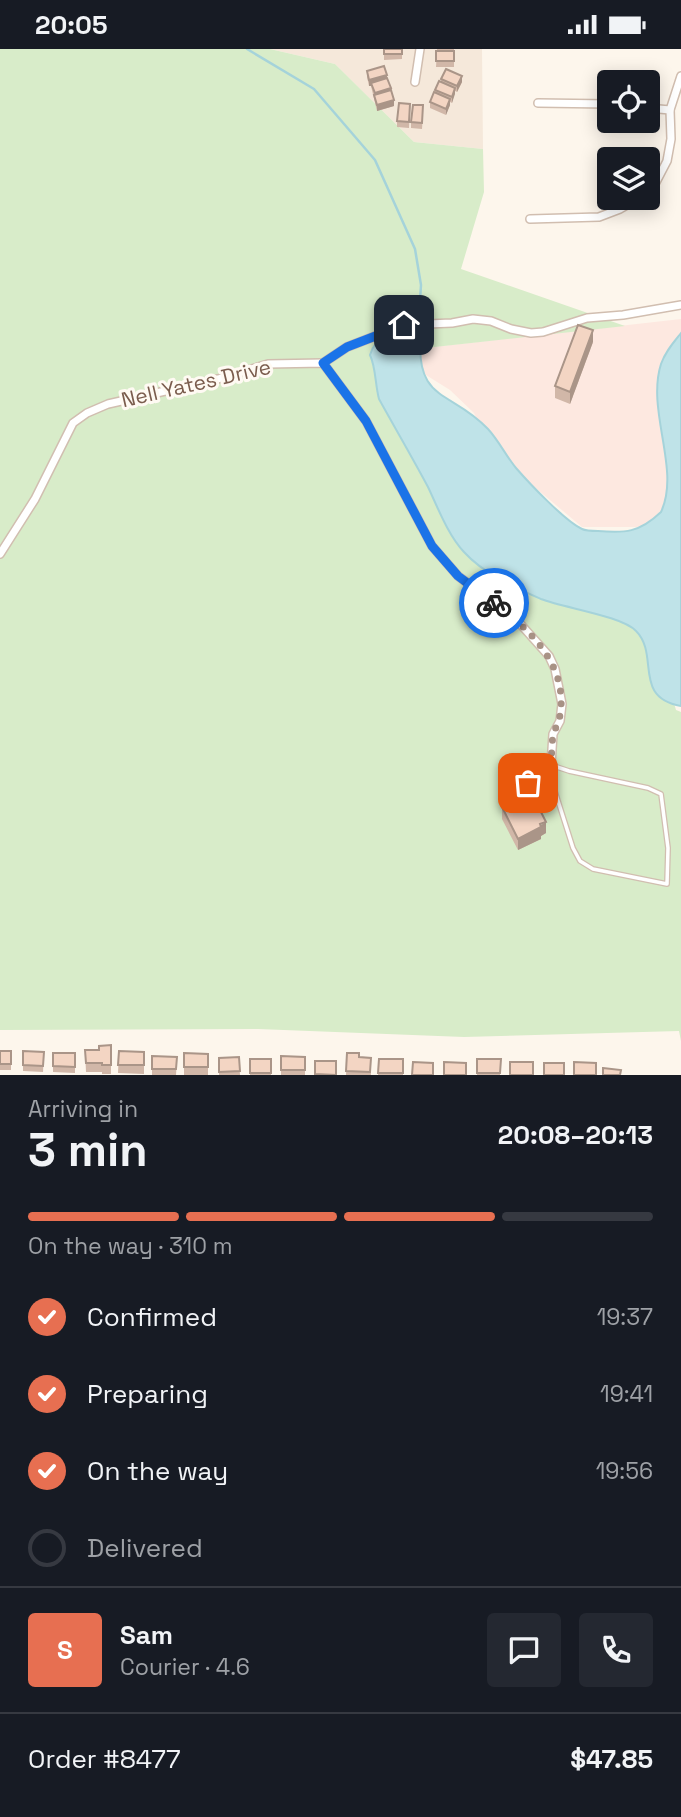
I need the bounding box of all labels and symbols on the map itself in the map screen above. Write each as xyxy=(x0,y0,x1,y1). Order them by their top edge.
pin xyxy=(374,295,434,355)
street label: Nell Yates Drive xyxy=(119,353,273,413)
courier xyxy=(459,568,529,638)
pin xyxy=(498,753,558,813)

